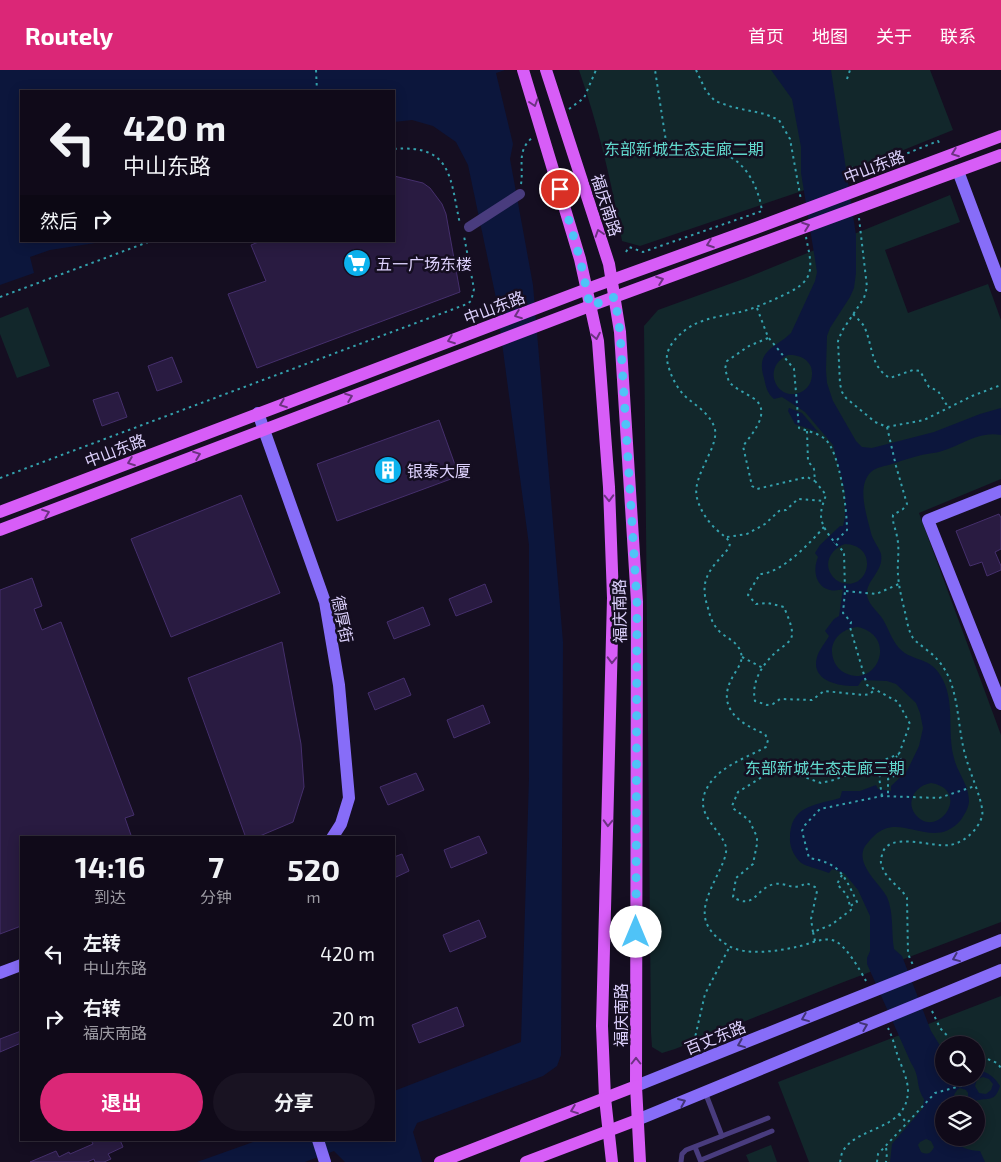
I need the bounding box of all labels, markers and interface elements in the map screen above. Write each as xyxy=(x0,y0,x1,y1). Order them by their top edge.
text: Routely xyxy=(25,21,113,50)
text: 首页 xyxy=(748,25,784,47)
text: 地图 xyxy=(812,25,848,47)
text: 关于 xyxy=(876,25,912,47)
text: 联系 xyxy=(940,25,976,47)
one-way arrow xyxy=(528,99,538,107)
text: 420 m xyxy=(123,106,226,148)
icon: left xyxy=(40,110,105,175)
park label: 东部新城生态走廊二期 xyxy=(604,139,764,158)
street label: 中山东路 xyxy=(841,146,907,186)
one-way arrow xyxy=(952,147,960,157)
text: 中山东路 xyxy=(123,152,211,178)
pin xyxy=(539,168,581,210)
street label: 福庆南路 xyxy=(588,172,626,238)
icon: arrive xyxy=(546,175,574,203)
icon: right xyxy=(88,205,116,233)
text: 然后 xyxy=(40,209,78,232)
one-way arrow xyxy=(801,222,810,232)
one-way arrow xyxy=(595,229,605,237)
one-way arrow xyxy=(707,238,715,248)
supermarket icon: 五一广场东楼 xyxy=(342,248,372,278)
place label: 五一广场东楼 xyxy=(376,254,472,273)
one-way arrow xyxy=(655,276,664,286)
street label: 中山东路 xyxy=(461,287,527,327)
one-way arrow xyxy=(514,309,522,319)
one-way arrow xyxy=(591,332,601,340)
one-way arrow xyxy=(447,334,456,344)
one-way arrow xyxy=(345,393,353,403)
one-way arrow xyxy=(279,398,287,408)
street label: 中山东路 xyxy=(82,430,148,470)
one-way arrow xyxy=(193,451,201,461)
building icon: 银泰大厦 xyxy=(373,455,403,485)
one-way arrow xyxy=(127,456,135,466)
place label: 银泰大厦 xyxy=(407,461,471,480)
one-way arrow xyxy=(604,494,614,502)
one-way arrow xyxy=(41,509,49,519)
street label: 福庆南路 xyxy=(609,579,629,643)
street label: 德厚街 xyxy=(329,594,357,644)
one-way arrow xyxy=(607,657,618,665)
park label: 东部新城生态走廊三期 xyxy=(745,758,905,777)
one-way arrow xyxy=(603,820,613,827)
text: 14:16 xyxy=(75,848,145,884)
text: 7 xyxy=(208,848,224,884)
text: 520 xyxy=(287,851,340,887)
text: 到达 xyxy=(94,887,126,906)
text: 分钟 xyxy=(200,887,232,906)
text: m xyxy=(307,887,321,906)
position arrow xyxy=(609,905,661,957)
text: 左转 xyxy=(83,931,121,954)
icon: left xyxy=(40,940,68,968)
text: 420 m xyxy=(320,942,375,965)
one-way arrow xyxy=(952,952,961,962)
text: 中山东路 xyxy=(83,958,147,977)
street label: 福庆南路 xyxy=(611,983,630,1047)
text: 右转 xyxy=(83,996,121,1019)
icon: right xyxy=(40,1005,68,1033)
text: 20 m xyxy=(332,1007,375,1030)
one-way arrow xyxy=(801,1012,810,1022)
street label: 百丈东路 xyxy=(682,1016,748,1058)
one-way arrow xyxy=(859,1022,868,1032)
text: 福庆南路 xyxy=(83,1023,147,1042)
map controls xyxy=(935,1036,985,1146)
button: search xyxy=(935,1036,985,1086)
one-way arrow xyxy=(737,1037,746,1048)
one-way arrow xyxy=(631,1057,641,1064)
button: 退出 xyxy=(40,1073,203,1131)
button: 分享 xyxy=(213,1073,375,1131)
button: layers xyxy=(935,1096,985,1146)
one-way arrow xyxy=(677,1097,686,1108)
one-way arrow xyxy=(570,1104,579,1114)

